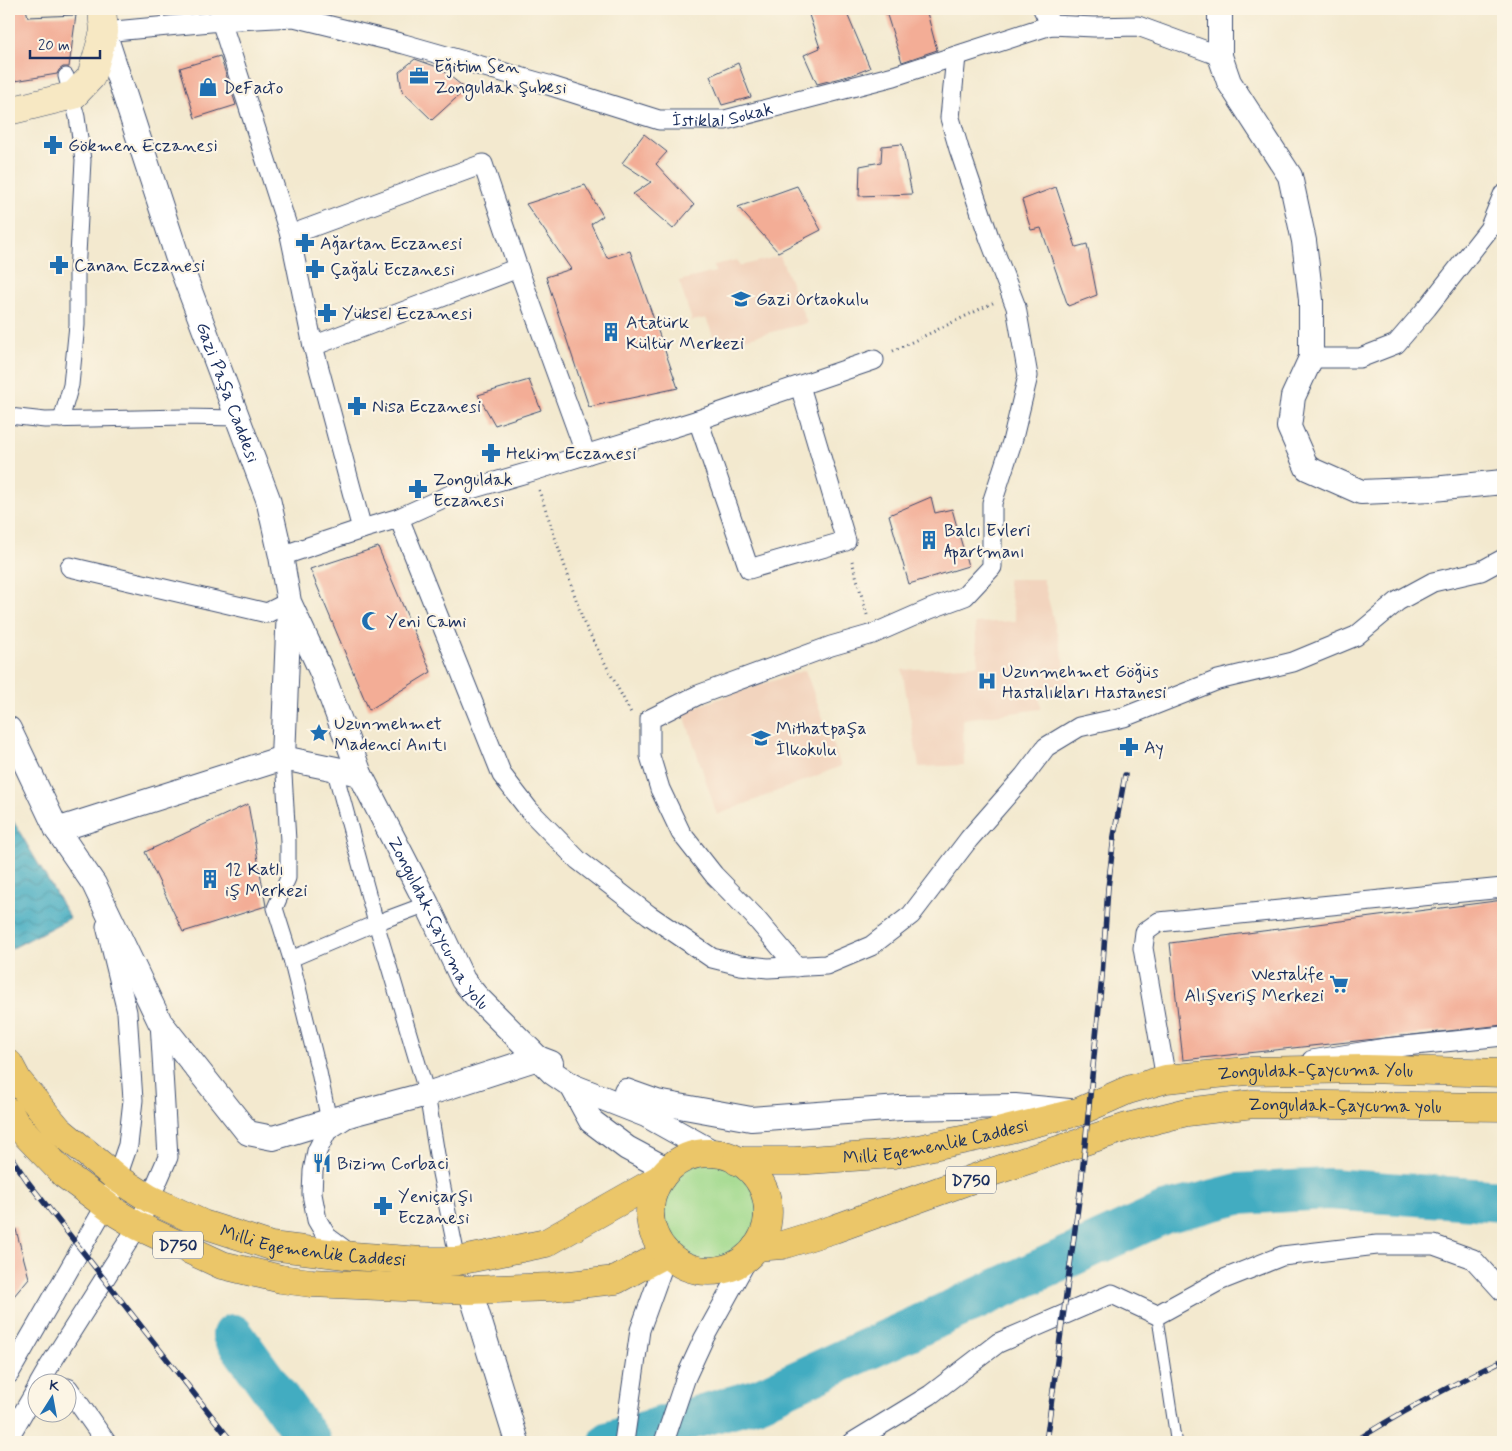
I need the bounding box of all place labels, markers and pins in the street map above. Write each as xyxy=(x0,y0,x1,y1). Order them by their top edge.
place label: Eğitim Sen Zonguldak Şubesi xyxy=(434,55,567,101)
office icon: Eğitim Sen Zonguldak Şubesi xyxy=(408,65,430,87)
shop icon: DeFacto xyxy=(197,76,219,98)
place label: DeFacto xyxy=(223,76,283,100)
pharmacy icon: Gökmen Eczanesi xyxy=(42,134,64,156)
place label: Gökmen Eczanesi xyxy=(68,134,218,158)
pharmacy icon: Ağartan Eczanesi xyxy=(294,232,316,254)
place label: Ağartan Eczanesi xyxy=(320,232,462,256)
pharmacy icon: Canan Eczanesi xyxy=(48,254,70,276)
place label: Canan Eczanesi xyxy=(74,254,205,278)
pharmacy icon: Çağali Eczanesi xyxy=(304,258,326,280)
place label: Çağali Eczanesi xyxy=(330,258,455,282)
school or university icon: Gazi Ortaokulu xyxy=(730,288,752,310)
place label: Gazi Ortaokulu xyxy=(756,288,868,312)
pharmacy icon: Yüksel Eczanesi xyxy=(316,302,338,324)
place label: Yüksel Eczanesi xyxy=(342,302,472,326)
place label: Atatürk Kültür Merkezi xyxy=(626,311,744,356)
building icon: Atatürk Kültür Merkezi xyxy=(600,321,622,343)
pharmacy icon: Nisa Eczanesi xyxy=(346,395,368,417)
place label: Nisa Eczanesi xyxy=(372,395,481,419)
pharmacy icon: Hekim Eczanesi xyxy=(480,442,502,464)
place label: Hekim Eczanesi xyxy=(506,442,636,466)
place label: Zonguldak Eczanesi xyxy=(433,468,513,513)
pharmacy icon: Zonguldak Eczanesi xyxy=(407,478,429,500)
place label: Balcı Evleri Apartmanı xyxy=(944,519,1030,565)
building icon: Balcı Evleri Apartmanı xyxy=(918,529,940,551)
mosque icon: Yeni Cami xyxy=(360,610,382,632)
place label: Yeni Cami xyxy=(386,610,466,634)
place label: Uzunmehmet Göğüs Hastalıkları Hastanesi xyxy=(1002,660,1166,705)
hospital icon: Uzunmehmet Göğüs Hastalıkları Hastanesi xyxy=(976,670,998,692)
place label: Uzunmehmet Madenci Anıtı xyxy=(334,712,447,757)
place label: Mithatpaşa İlkokulu xyxy=(776,717,867,762)
place icon: Uzunmehmet Madenci Anıtı xyxy=(308,722,330,744)
school or university icon: Mithatpaşa İlkokulu xyxy=(750,727,772,749)
pharmacy icon: Ay xyxy=(1118,736,1140,758)
place label: Ay xyxy=(1144,736,1164,760)
place label: 12 Katlı iş Merkezi xyxy=(225,858,308,903)
building icon: 12 Katlı iş Merkezi xyxy=(199,868,221,890)
place label: Westalife Alışveriş Merkezi xyxy=(1184,963,1324,1008)
supermarket icon: Westalife Alışveriş Merkezi xyxy=(1328,973,1350,995)
restaurant icon: Bizim Corbaci xyxy=(311,1152,333,1174)
place label: Bizim Corbaci xyxy=(337,1152,449,1176)
place label: Yeniçarşı Eczanesi xyxy=(398,1185,474,1230)
pharmacy icon: Yeniçarşı Eczanesi xyxy=(372,1195,394,1217)

